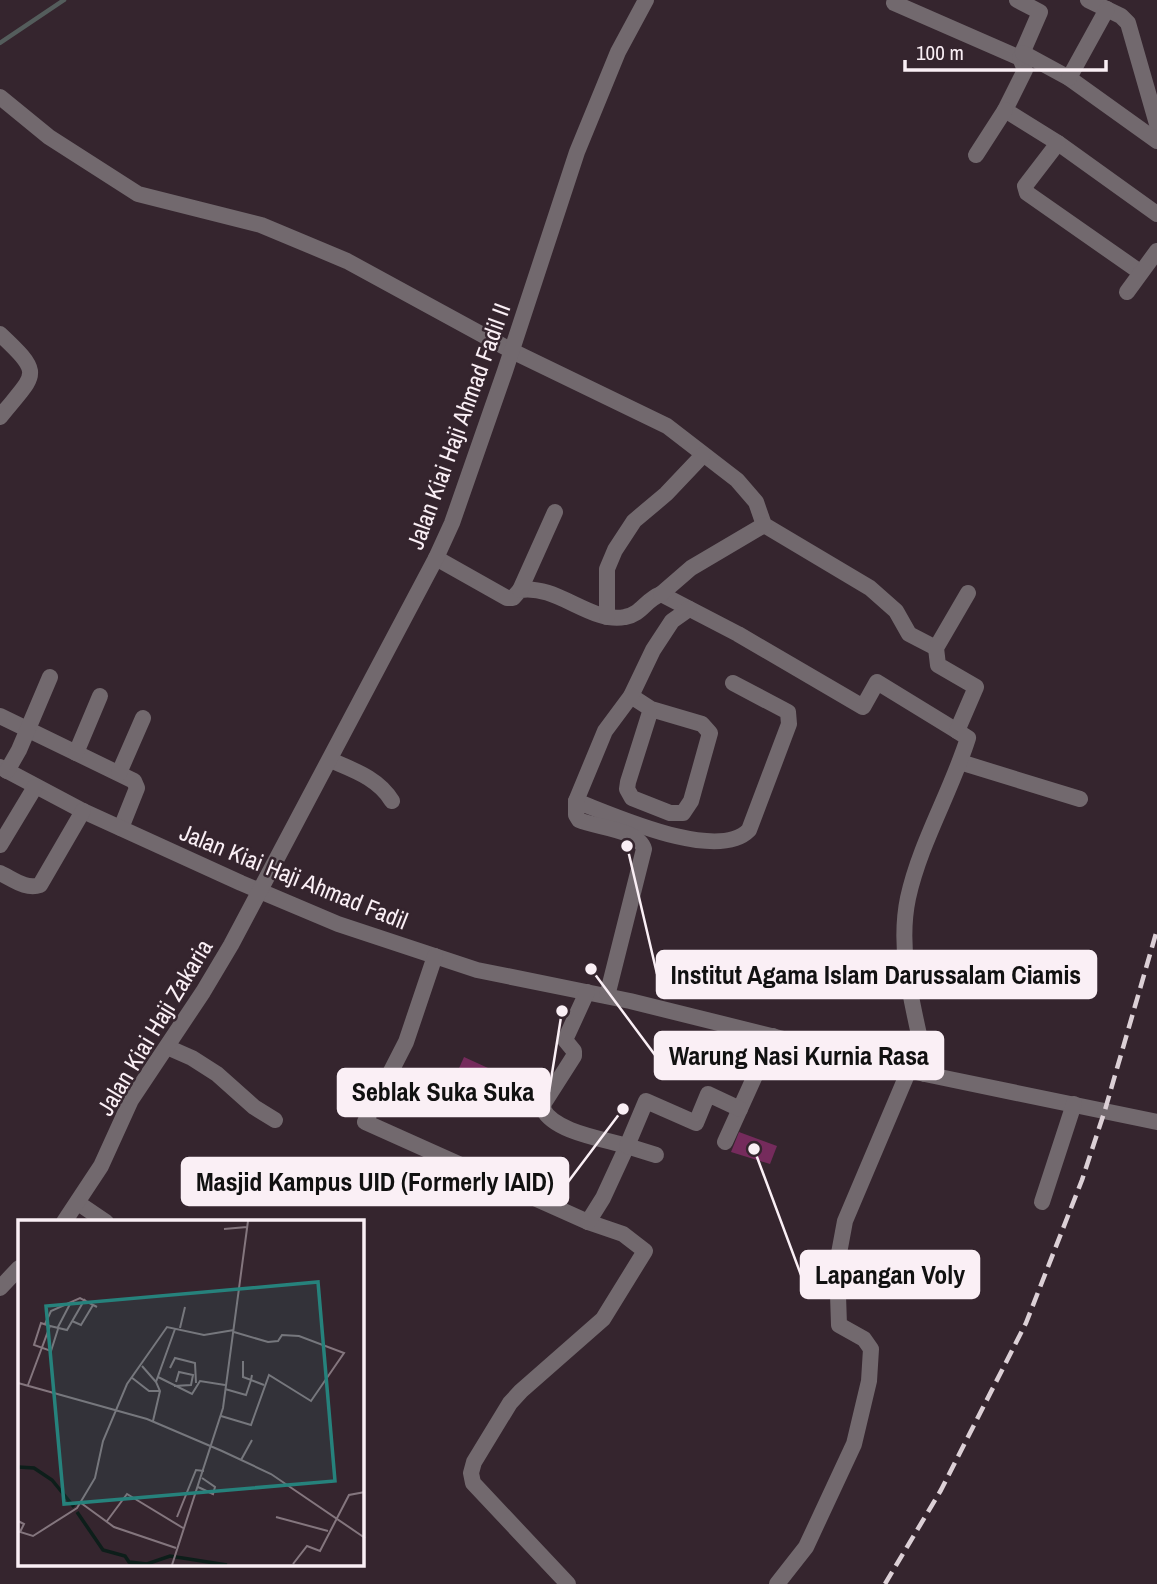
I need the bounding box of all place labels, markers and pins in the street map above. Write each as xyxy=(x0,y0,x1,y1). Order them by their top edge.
callout: Institut Agama Islam Darussalam Ciamis xyxy=(657,951,1096,998)
callout: Warung Nasi Kurnia Rasa xyxy=(655,1032,943,1079)
callout: Seblak Suka Suka xyxy=(338,1069,549,1116)
callout: Masjid Kampus UID (Formerly IAID) xyxy=(182,1158,568,1205)
callout: Lapangan Voly xyxy=(801,1251,979,1298)

